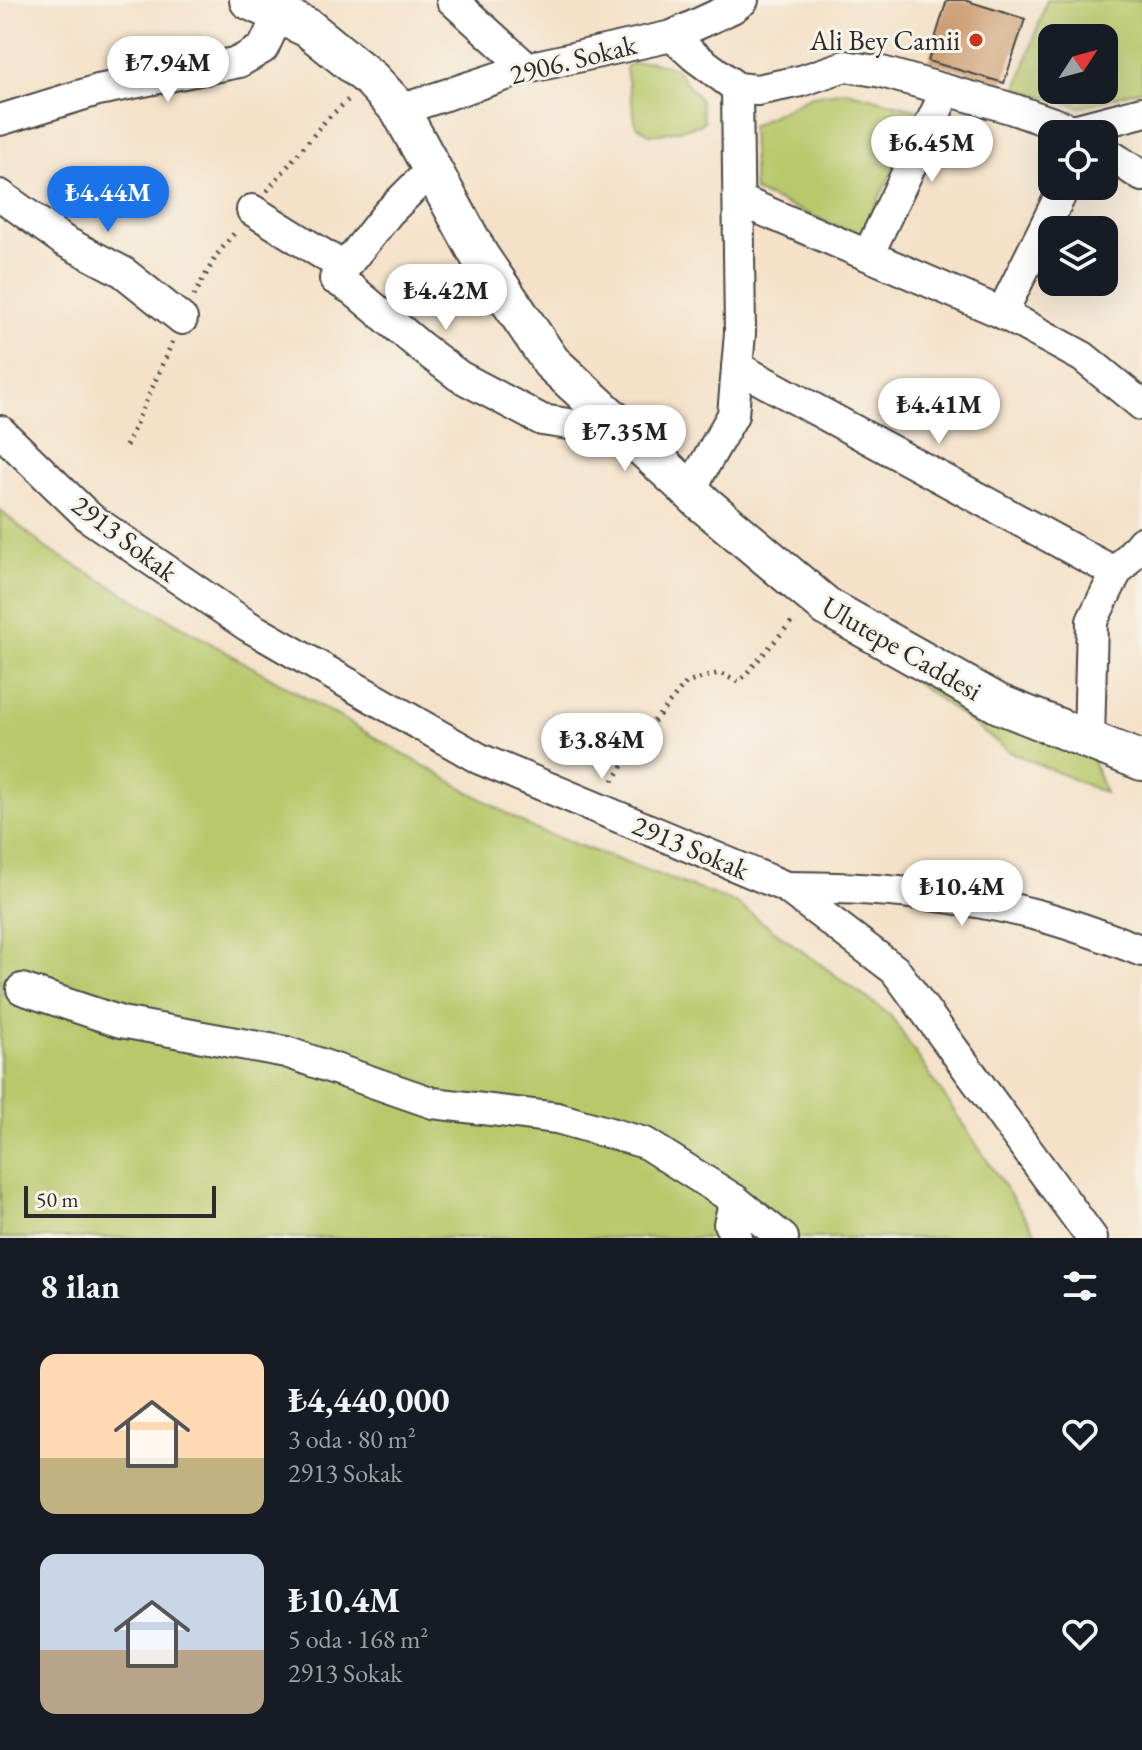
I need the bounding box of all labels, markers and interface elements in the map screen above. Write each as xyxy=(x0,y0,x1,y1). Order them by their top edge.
place label: Ali Bey Camii xyxy=(809,22,960,58)
north arrow xyxy=(1038,24,1118,104)
map controls xyxy=(1038,24,1118,296)
street label: 2906. Sokak xyxy=(506,26,641,92)
marker: Ali Bey Camii xyxy=(967,31,985,49)
pin: ₺7.94M xyxy=(103,36,233,104)
text: ₺7.94M xyxy=(125,45,211,79)
pin: ₺6.45M xyxy=(867,116,997,184)
button: locate xyxy=(1038,120,1118,200)
text: ₺6.45M xyxy=(889,125,975,159)
pin: ₺4.44M xyxy=(43,166,173,234)
text: ₺4.44M xyxy=(65,175,151,209)
button: layers xyxy=(1038,216,1118,296)
pin: ₺4.42M xyxy=(381,264,511,332)
text: ₺4.42M xyxy=(403,273,489,307)
pin: ₺4.41M xyxy=(874,378,1004,446)
text: ₺4.41M xyxy=(896,387,982,421)
pin: ₺7.35M xyxy=(560,405,690,473)
text: ₺7.35M xyxy=(582,414,668,448)
street label: 2913 Sokak xyxy=(65,487,186,590)
street label: Ulutepe Caddesi xyxy=(815,588,989,708)
pin: ₺3.84M xyxy=(537,713,667,781)
text: ₺3.84M xyxy=(559,722,645,756)
street label: 2913 Sokak xyxy=(627,806,756,888)
pin: ₺10.4M xyxy=(897,860,1027,928)
text: ₺10.4M xyxy=(919,869,1005,903)
scale bar xyxy=(24,1182,216,1218)
text: 50 m xyxy=(36,1185,79,1214)
text: 8 ilan xyxy=(40,1264,120,1308)
icon: filters xyxy=(1058,1264,1102,1308)
text: ₺4,440,000 xyxy=(288,1378,449,1422)
icon: home xyxy=(104,1386,200,1482)
icon: heart xyxy=(1058,1412,1102,1456)
text: 3 oda · 80 m² xyxy=(288,1422,416,1456)
text: 2913 Sokak xyxy=(288,1456,402,1490)
text: ₺10.4M xyxy=(288,1578,400,1622)
icon: home xyxy=(104,1586,200,1682)
icon: heart xyxy=(1058,1612,1102,1656)
text: 5 oda · 168 m² xyxy=(288,1622,428,1656)
text: 2913 Sokak xyxy=(288,1656,402,1690)

